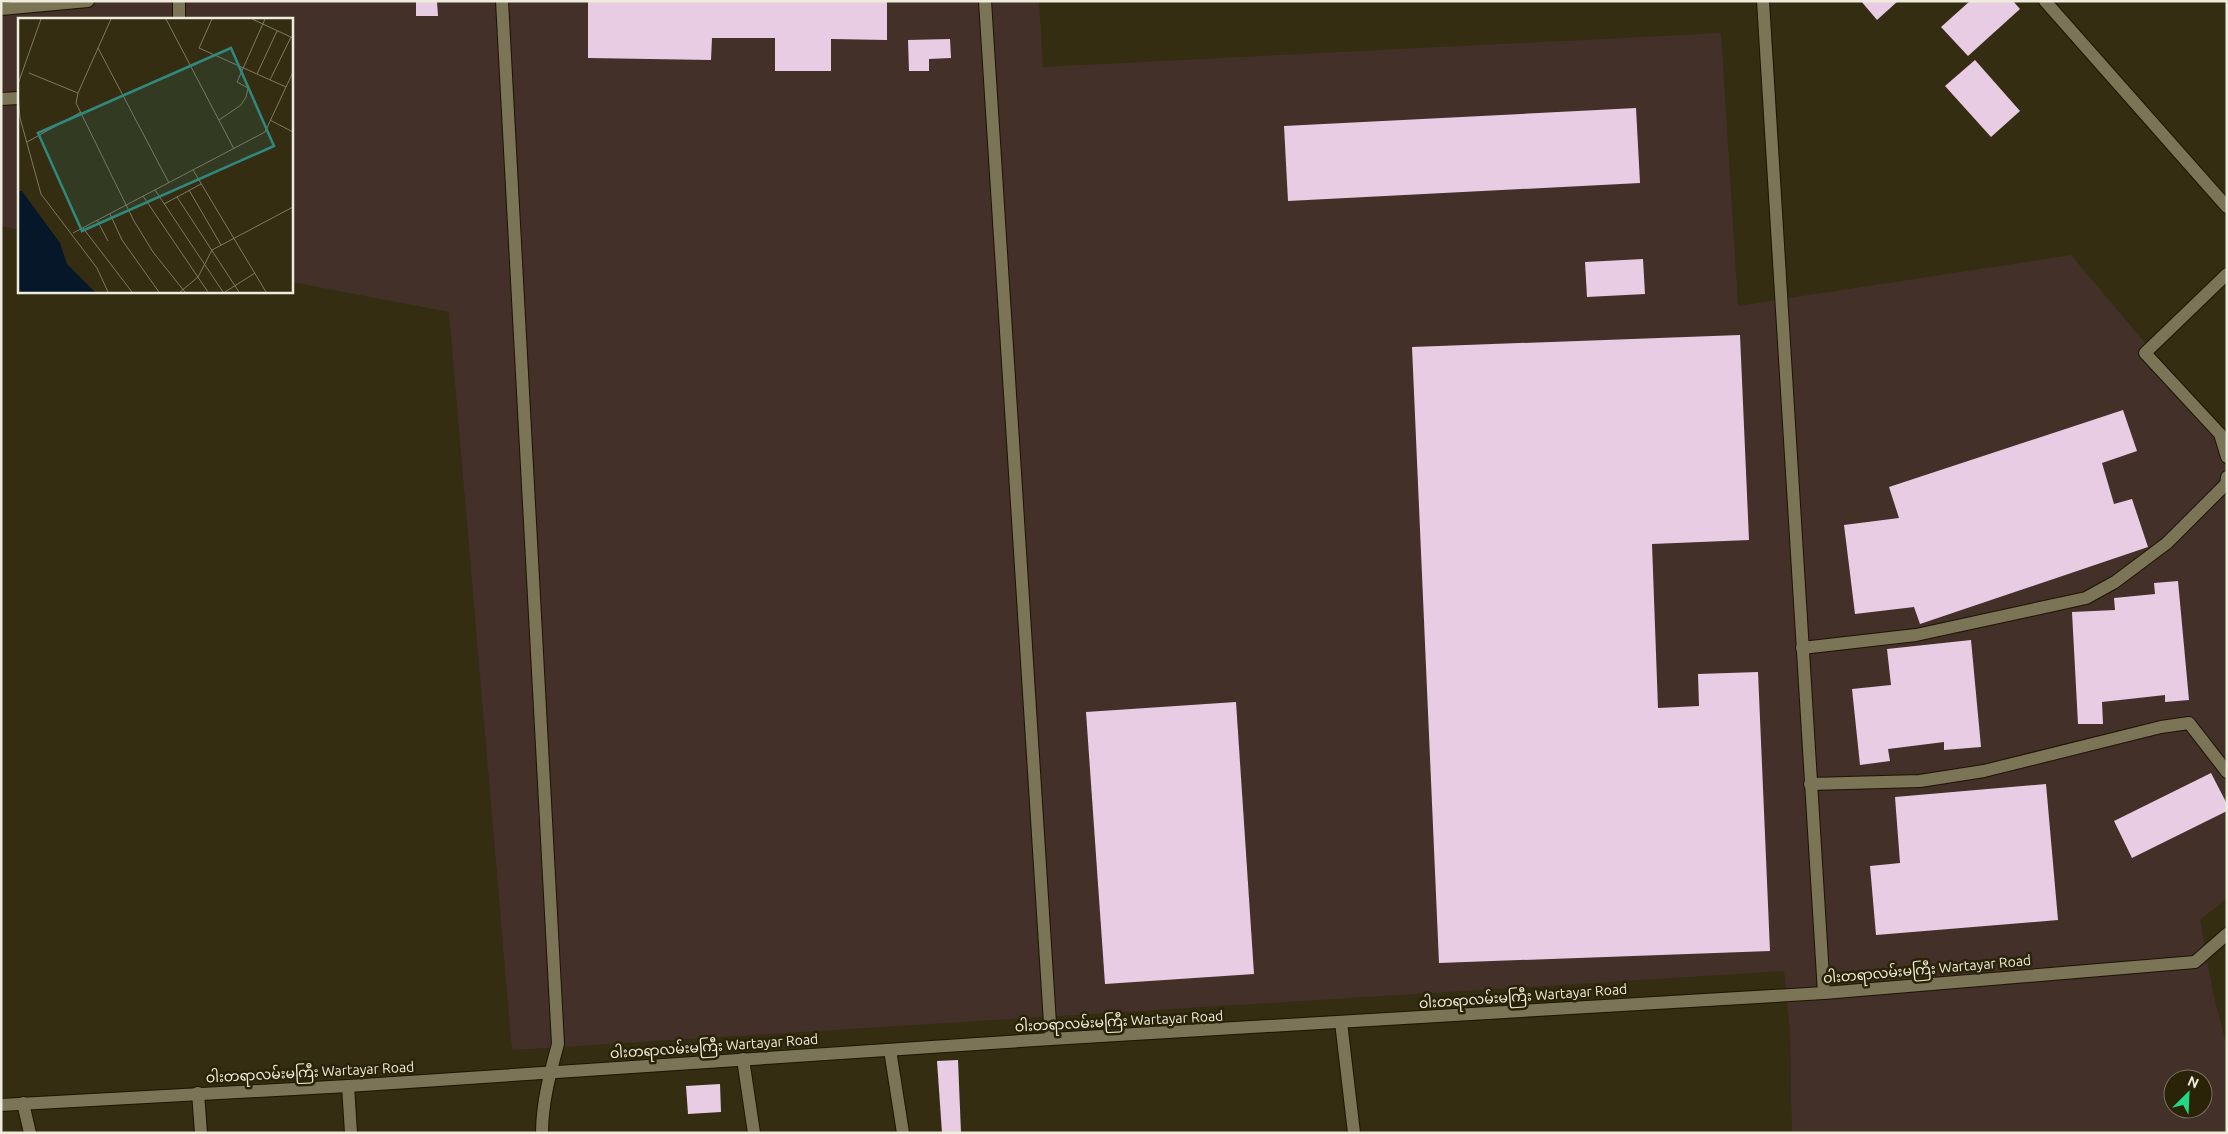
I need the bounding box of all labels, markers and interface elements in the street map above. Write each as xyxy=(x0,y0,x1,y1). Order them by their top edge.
inset map xyxy=(18,18,292,292)
street label: ဝါးတရာလမ်းမကြီး Wartayar Road xyxy=(1822,950,2032,990)
street label: ဝါးတရာလမ်းမကြီး Wartayar Road xyxy=(1418,979,1628,1015)
street label: ဝါးတရာလမ်းမကြီး Wartayar Road xyxy=(1014,1006,1224,1038)
street label: ဝါးတရာလမ်းမကြီး Wartayar Road xyxy=(609,1029,819,1065)
street label: ဝါးတရာလမ်းမကြီး Wartayar Road xyxy=(205,1057,415,1089)
north arrow xyxy=(2163,1069,2213,1119)
text: N xyxy=(2185,1073,2201,1092)

